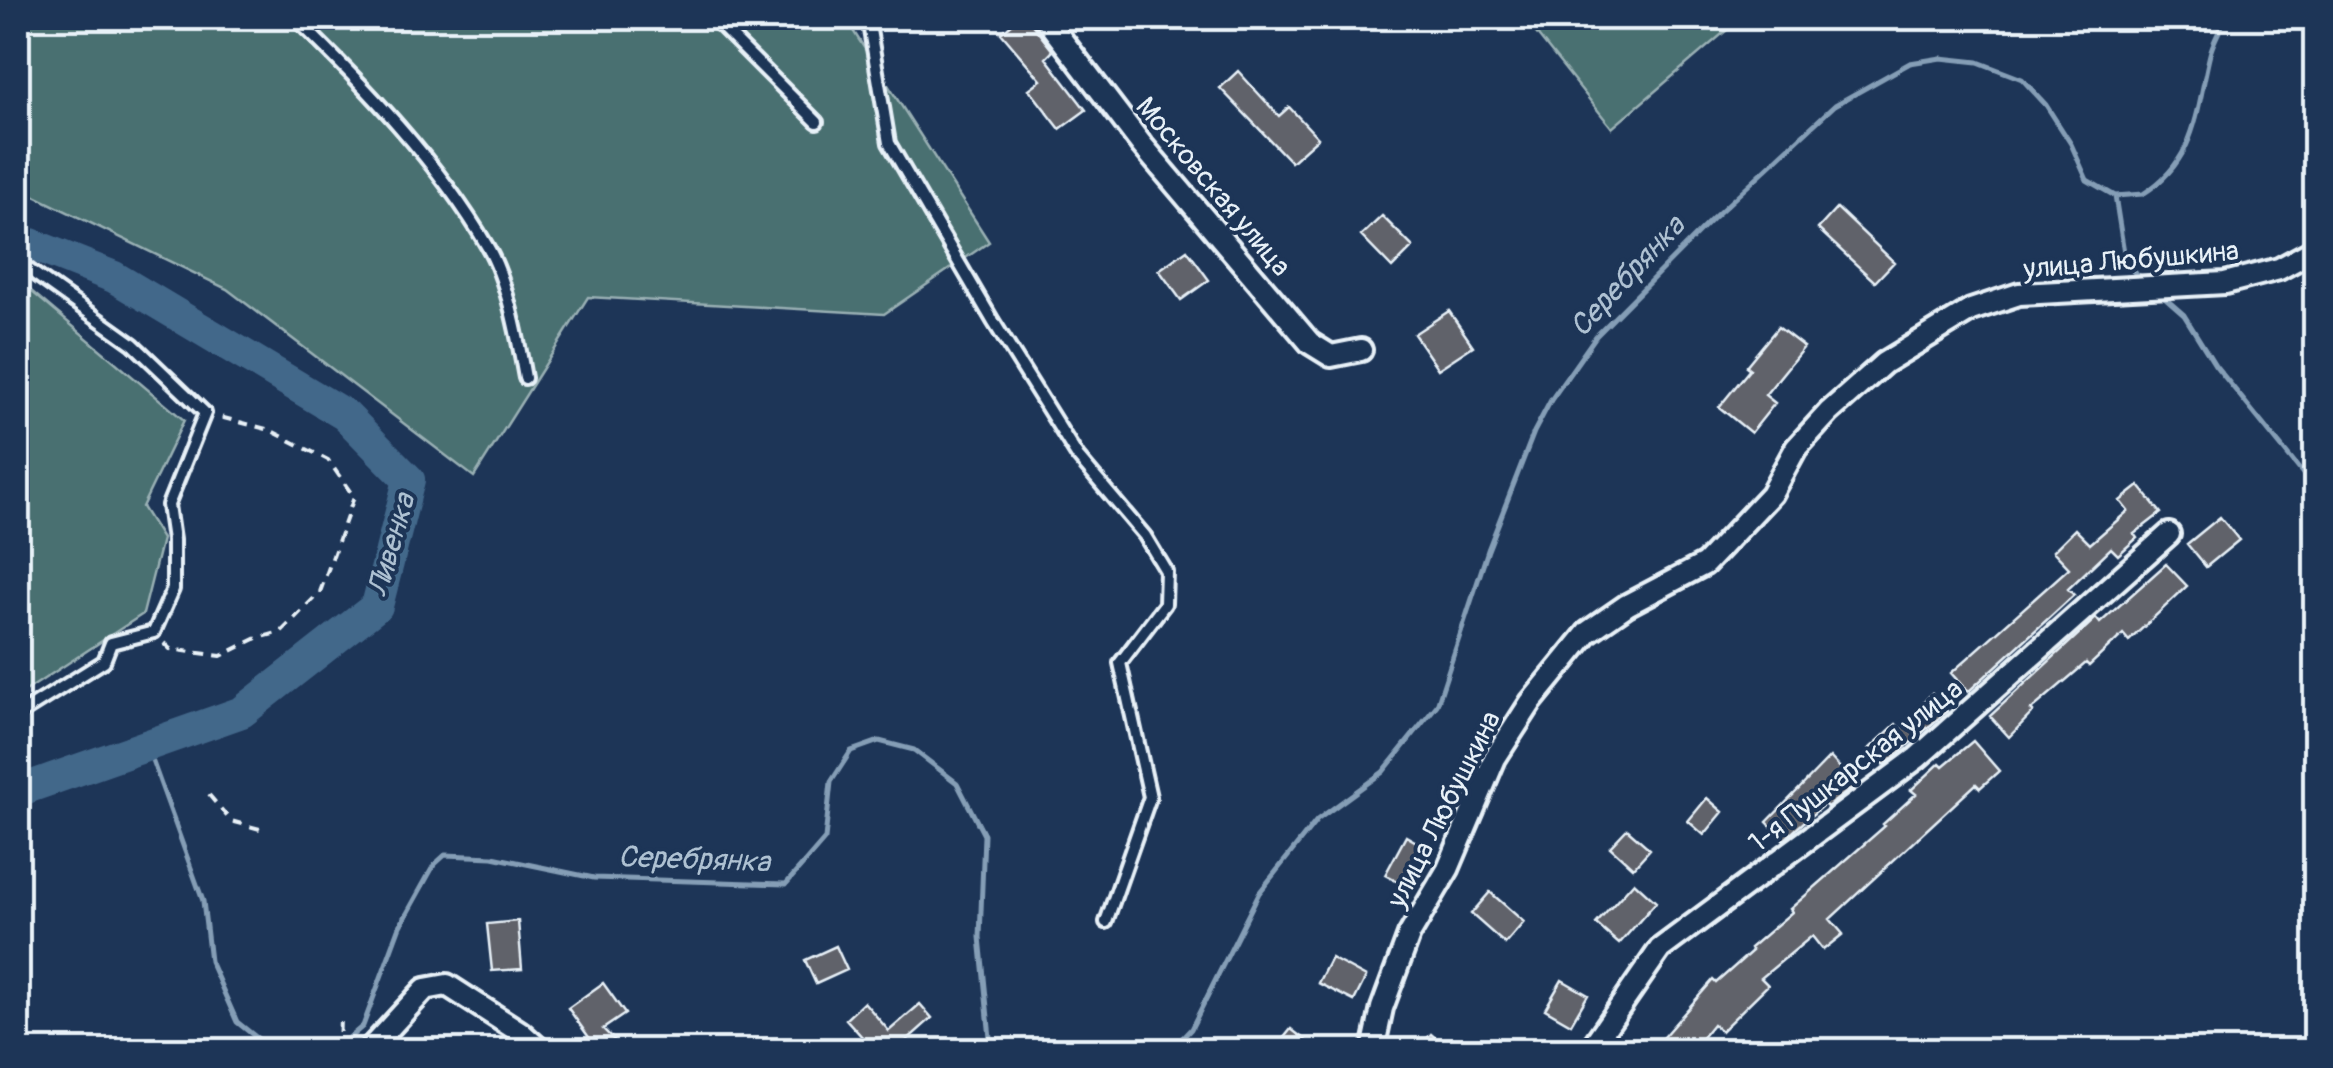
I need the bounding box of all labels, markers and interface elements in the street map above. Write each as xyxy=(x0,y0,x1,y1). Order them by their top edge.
street label: Московская улица xyxy=(1128,90,1298,284)
water label: Серебрянка xyxy=(1562,207,1694,345)
street label: улица Любушкина xyxy=(2021,234,2240,287)
water label: Ливенка xyxy=(359,487,424,601)
street label: 1-я Пушкарская улица xyxy=(1742,672,1970,861)
street label: улица Любушкина xyxy=(1379,705,1509,915)
water label: Серебрянка xyxy=(617,838,773,881)

